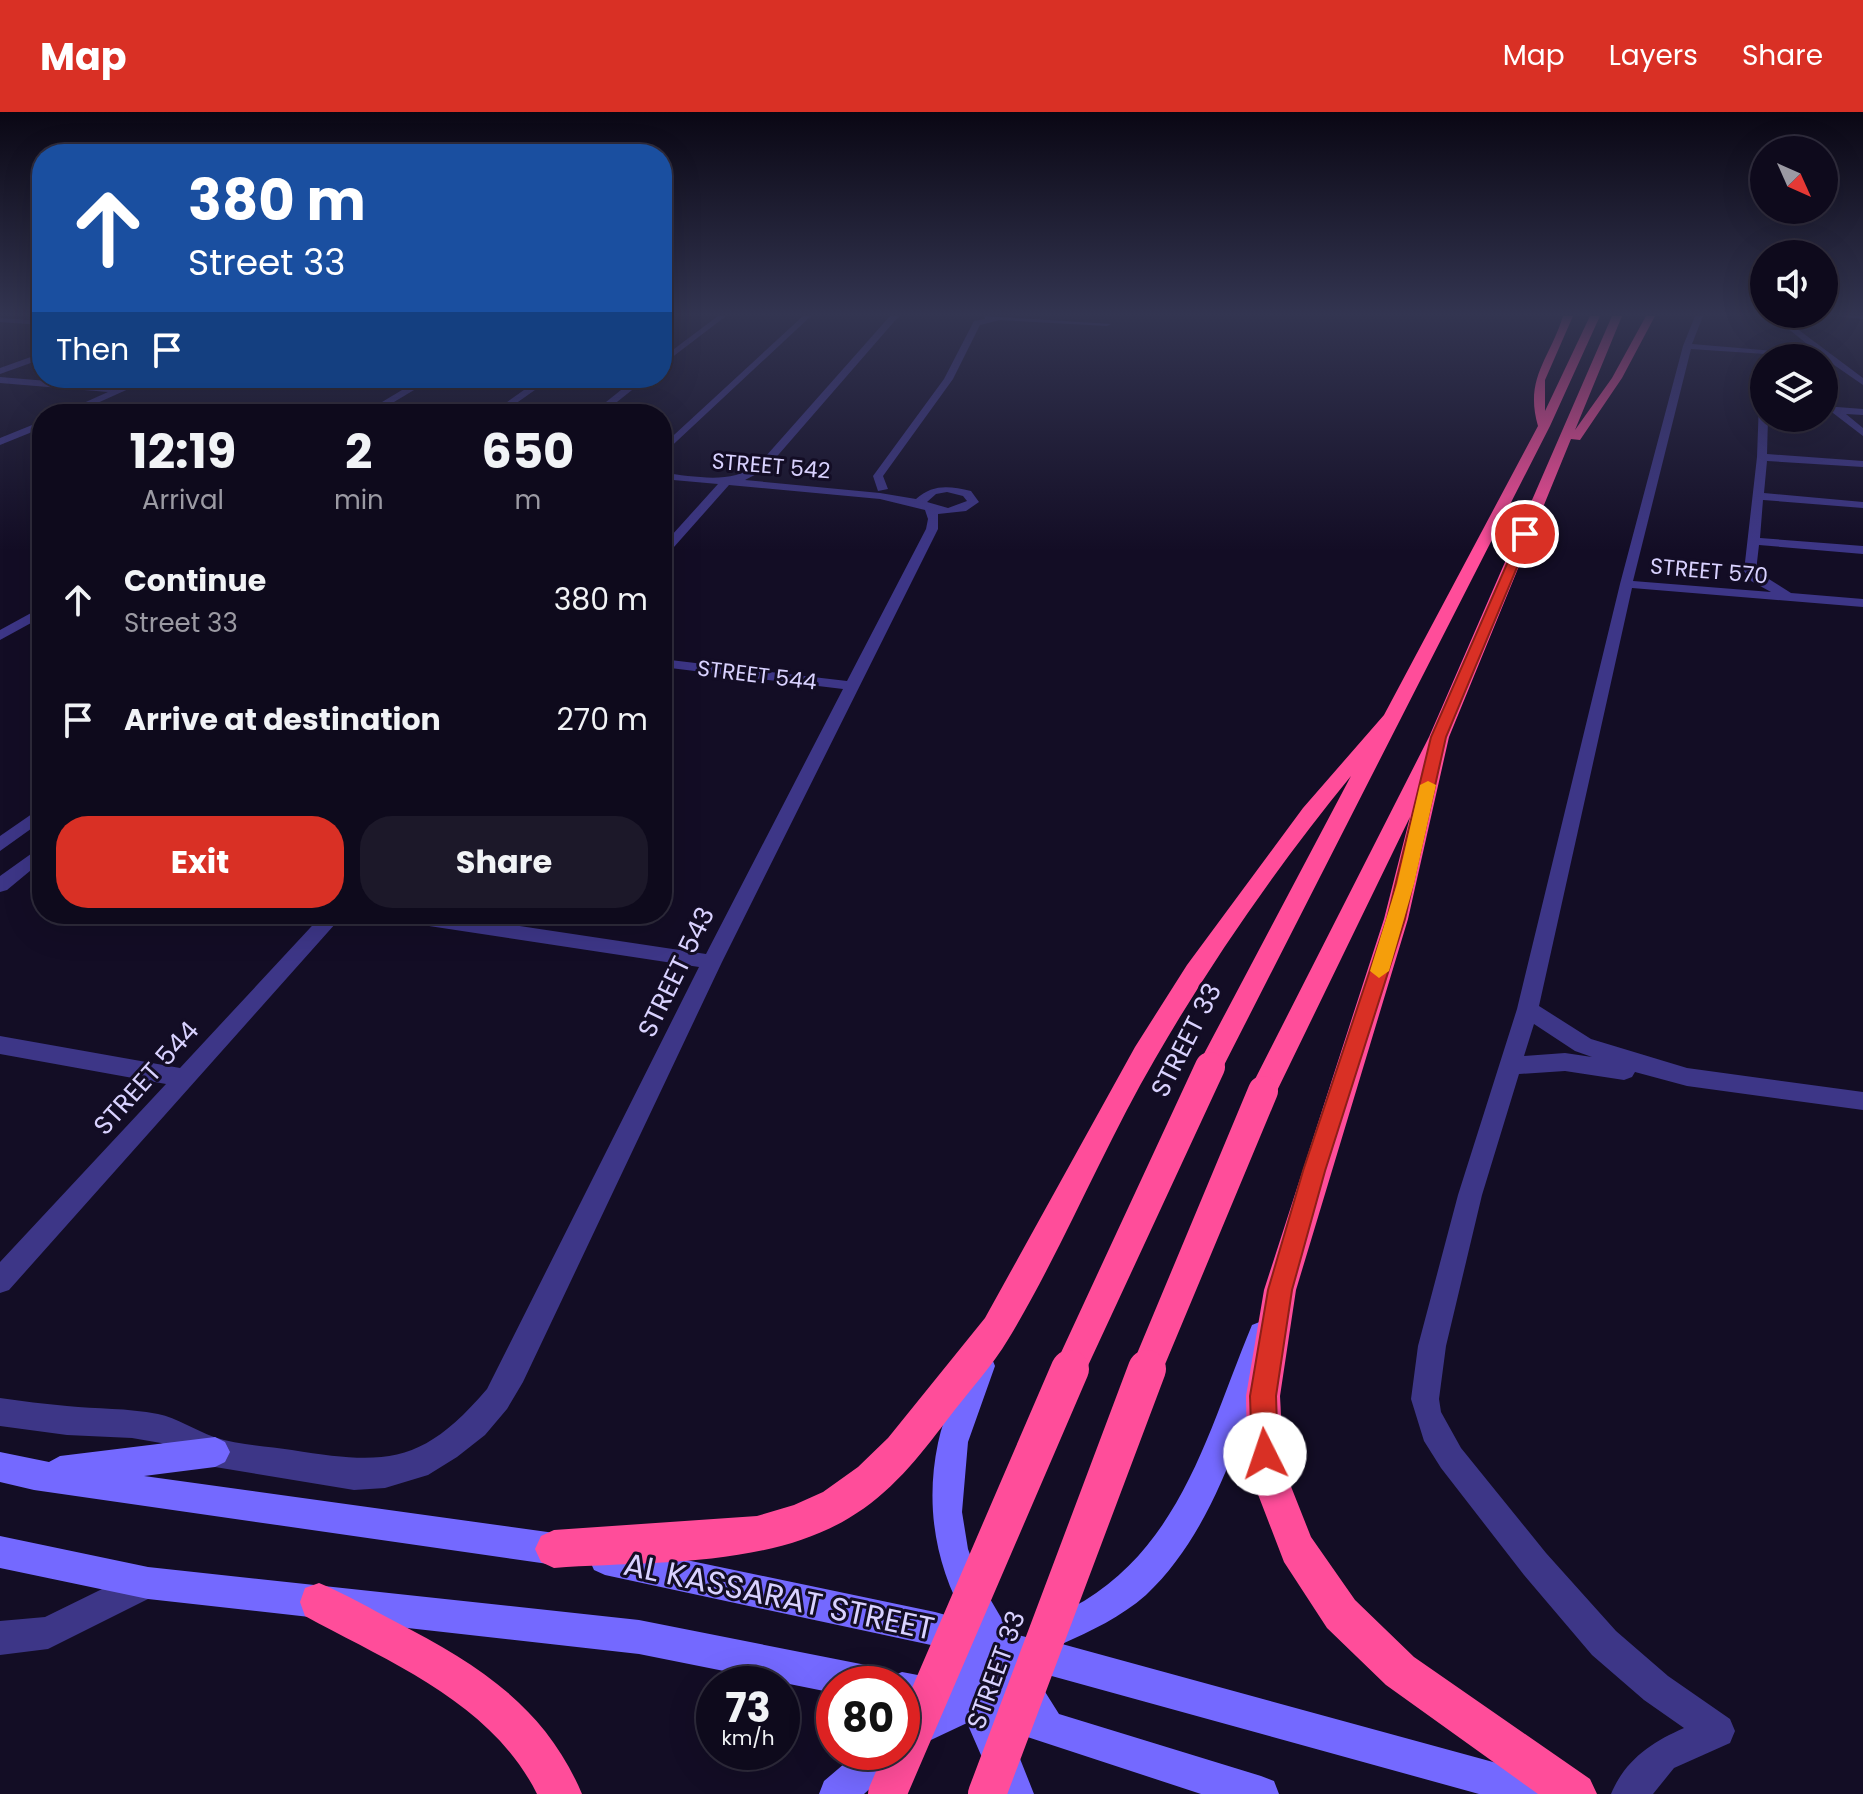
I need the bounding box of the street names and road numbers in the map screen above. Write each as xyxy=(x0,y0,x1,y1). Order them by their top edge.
street label: STREET 542 xyxy=(710,445,832,487)
street label: STREET 570 xyxy=(1649,550,1769,592)
street label: STREET 544 xyxy=(696,652,819,698)
street label: STREET 543 xyxy=(629,901,723,1043)
street label: STREET 33 xyxy=(1142,977,1230,1103)
street label: STREET 544 xyxy=(85,1013,207,1143)
street label: AL KASSARAT STREET xyxy=(620,1541,938,1651)
street label: STREET 33 xyxy=(958,1606,1034,1734)

